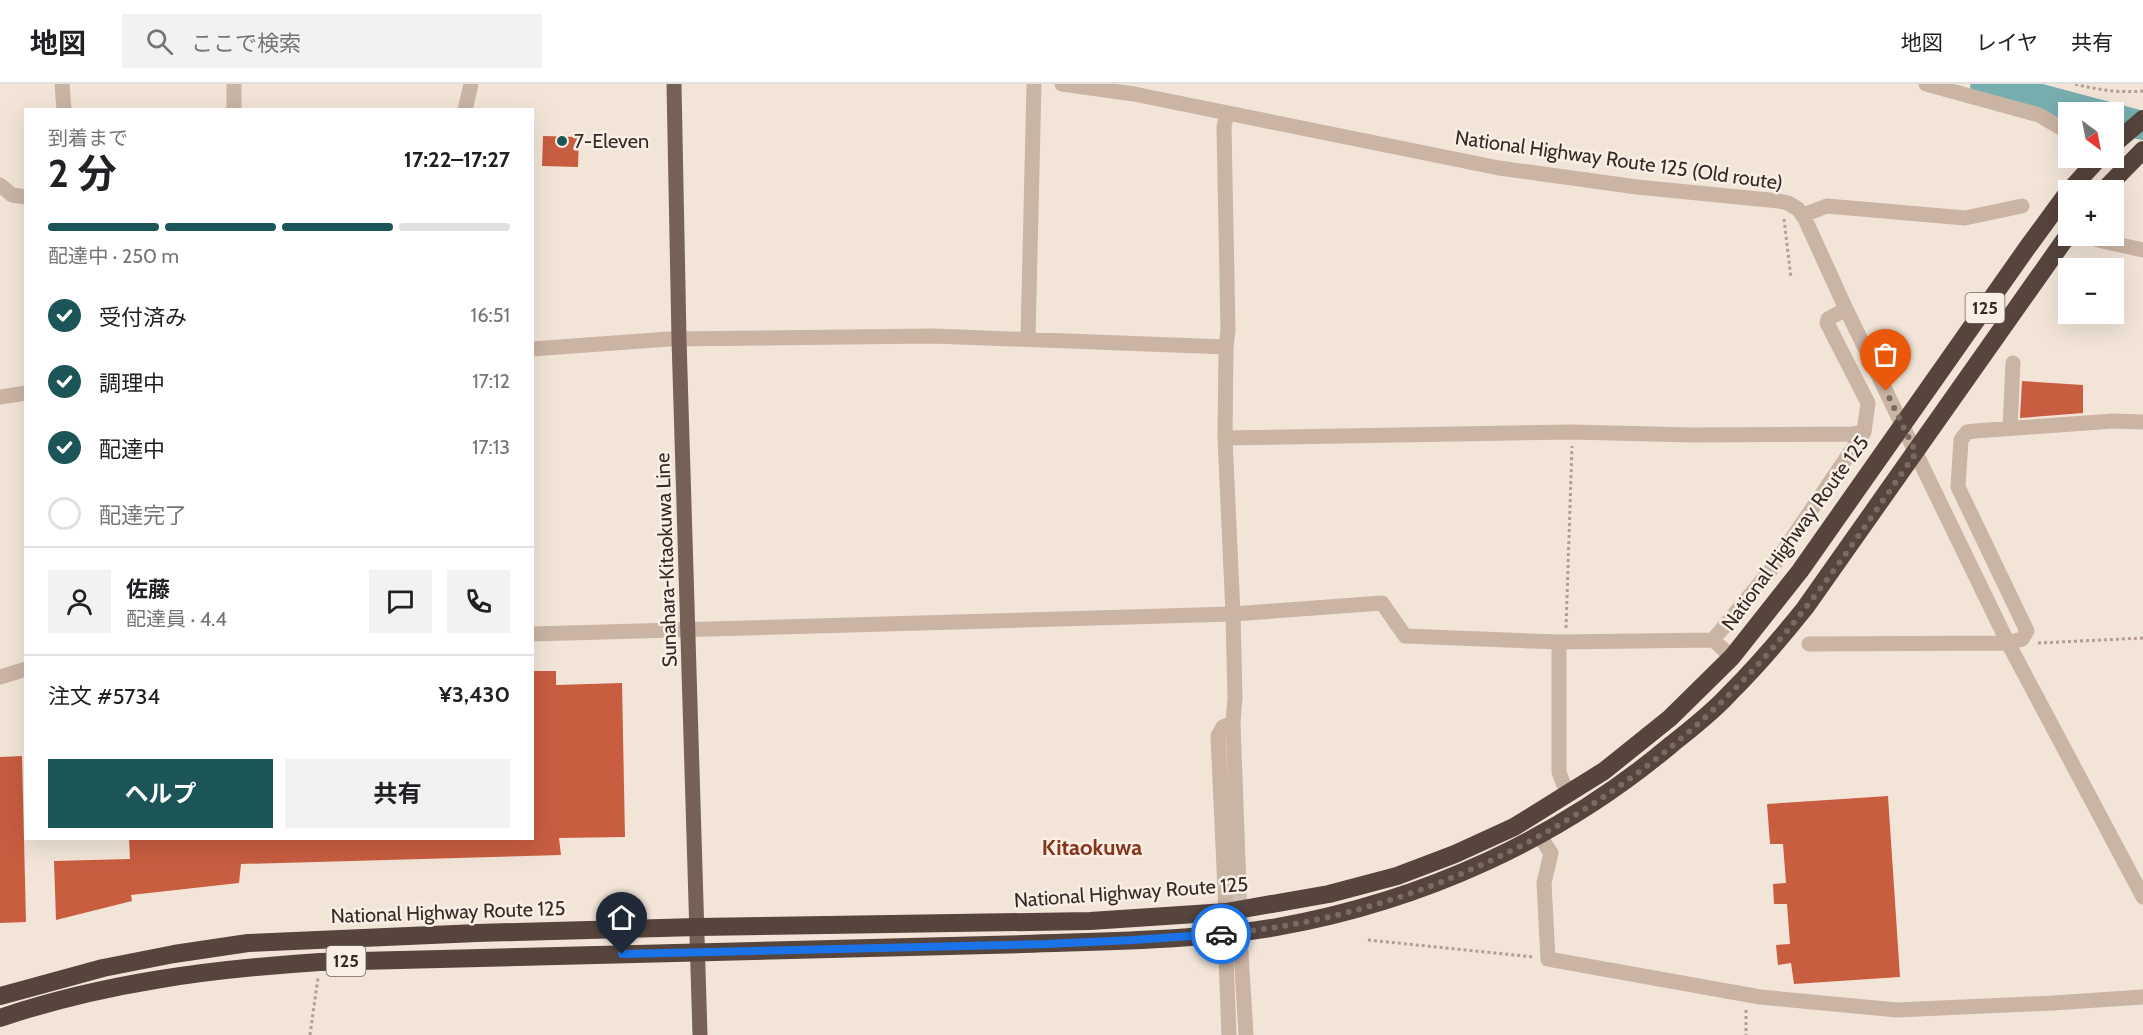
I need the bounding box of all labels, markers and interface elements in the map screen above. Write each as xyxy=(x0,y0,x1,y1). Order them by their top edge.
search box xyxy=(122,14,542,68)
icon: search xyxy=(143,25,176,58)
text: 地図 xyxy=(30,26,86,60)
text: ここで検索 xyxy=(191,30,301,57)
text: 地図 xyxy=(1901,30,1943,55)
text: レイヤ xyxy=(1976,30,2038,55)
text: 共有 xyxy=(2071,30,2113,55)
north arrow xyxy=(2058,102,2124,168)
map controls xyxy=(2058,102,2124,324)
street label: National Highway Route 125 (Old route) xyxy=(1454,125,1784,195)
text: 到着まで xyxy=(48,126,128,150)
place label: 7-Eleven xyxy=(574,129,649,153)
marker: 7-Eleven xyxy=(555,134,569,148)
text: 17:22–17:27 xyxy=(404,146,510,173)
text: 2 分 xyxy=(48,149,116,197)
button: + xyxy=(2058,180,2124,246)
text: 配達中 · 250 m xyxy=(48,244,179,268)
button: − xyxy=(2058,258,2124,324)
road number: 125 xyxy=(1966,293,2004,323)
icon: check xyxy=(48,299,81,332)
text: 16:51 xyxy=(471,303,510,327)
text: 受付済み xyxy=(99,304,187,331)
pin xyxy=(1860,329,1911,391)
icon: bag xyxy=(1869,338,1902,371)
icon: check xyxy=(48,365,81,398)
text: 17:12 xyxy=(472,369,510,393)
text: 調理中 xyxy=(99,370,165,397)
icon: check xyxy=(48,431,81,464)
street label: National Highway Route 125 xyxy=(1716,431,1874,635)
text: 17:13 xyxy=(472,435,510,459)
text: 配達中 xyxy=(99,436,165,463)
street label: Sunahara-Kitaokuwa Line xyxy=(650,452,682,668)
text: 配達完了 xyxy=(99,502,187,529)
button: person xyxy=(48,570,111,633)
button: chat xyxy=(369,570,432,633)
button: phone xyxy=(447,570,510,633)
text: 佐藤 xyxy=(126,576,170,603)
text: 配達員 · 4.4 xyxy=(126,607,227,631)
text: ¥3,430 xyxy=(439,681,510,708)
text: 注文 #5734 xyxy=(48,683,160,710)
button: ヘルプ xyxy=(48,759,273,828)
button: 共有 xyxy=(285,759,510,828)
district label: Kitaokuwa xyxy=(1042,834,1142,861)
street label: National Highway Route 125 xyxy=(1013,872,1249,912)
pin xyxy=(596,892,647,954)
street label: National Highway Route 125 xyxy=(330,896,566,928)
icon: home xyxy=(605,901,638,934)
courier xyxy=(1191,904,1251,964)
icon: car xyxy=(1205,918,1238,951)
road number: 125 xyxy=(326,946,366,976)

